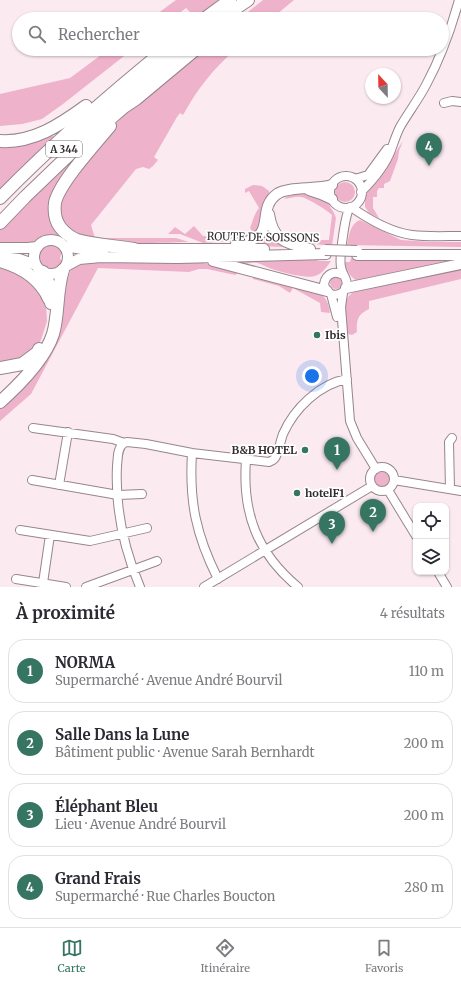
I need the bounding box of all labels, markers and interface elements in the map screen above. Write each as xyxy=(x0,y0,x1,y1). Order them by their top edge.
search box xyxy=(12,12,449,56)
icon: search xyxy=(26,23,48,45)
text: Rechercher xyxy=(58,25,140,44)
north arrow xyxy=(365,68,401,104)
pin: 4 xyxy=(416,133,442,166)
road number: A 344 xyxy=(46,141,82,157)
street label: ROUTE DE SOISSONS xyxy=(207,229,320,245)
place label: Ibis xyxy=(325,328,346,342)
marker: Ibis xyxy=(312,330,322,340)
your location xyxy=(302,366,322,386)
pin: 1 xyxy=(324,437,350,470)
place label: B&B HOTEL xyxy=(232,443,297,457)
marker: B&B HOTEL xyxy=(300,445,310,455)
place label: hotelF1 xyxy=(305,486,344,500)
marker: hotelF1 xyxy=(292,488,302,498)
pin: 2 xyxy=(360,499,386,532)
map controls xyxy=(413,503,449,575)
button: locate xyxy=(413,503,449,539)
pin: 3 xyxy=(319,511,345,544)
button: layers xyxy=(413,539,449,575)
text: À proximité xyxy=(16,602,115,624)
text: 4 résultats xyxy=(380,605,445,622)
text: NORMA xyxy=(55,653,115,672)
text: 1 xyxy=(27,663,33,680)
text: 110 m xyxy=(409,663,444,680)
text: Supermarché · Avenue André Bourvil xyxy=(55,672,283,689)
text: Salle Dans la Lune xyxy=(55,725,189,744)
text: 2 xyxy=(26,735,34,752)
text: 200 m xyxy=(404,735,444,752)
text: Bâtiment public · Avenue Sarah Bernhardt xyxy=(55,744,315,761)
text: Éléphant Bleu xyxy=(55,797,158,816)
text: 3 xyxy=(26,807,34,824)
text: 200 m xyxy=(404,807,444,824)
text: Lieu · Avenue André Bourvil xyxy=(55,816,226,833)
text: Grand Frais xyxy=(55,869,141,888)
text: 4 xyxy=(26,879,34,896)
text: 280 m xyxy=(404,879,444,896)
text: Supermarché · Rue Charles Boucton xyxy=(55,888,275,905)
tab: Carte xyxy=(58,937,85,975)
tab: Itinéraire xyxy=(201,937,250,975)
tab: Favoris xyxy=(365,937,403,975)

